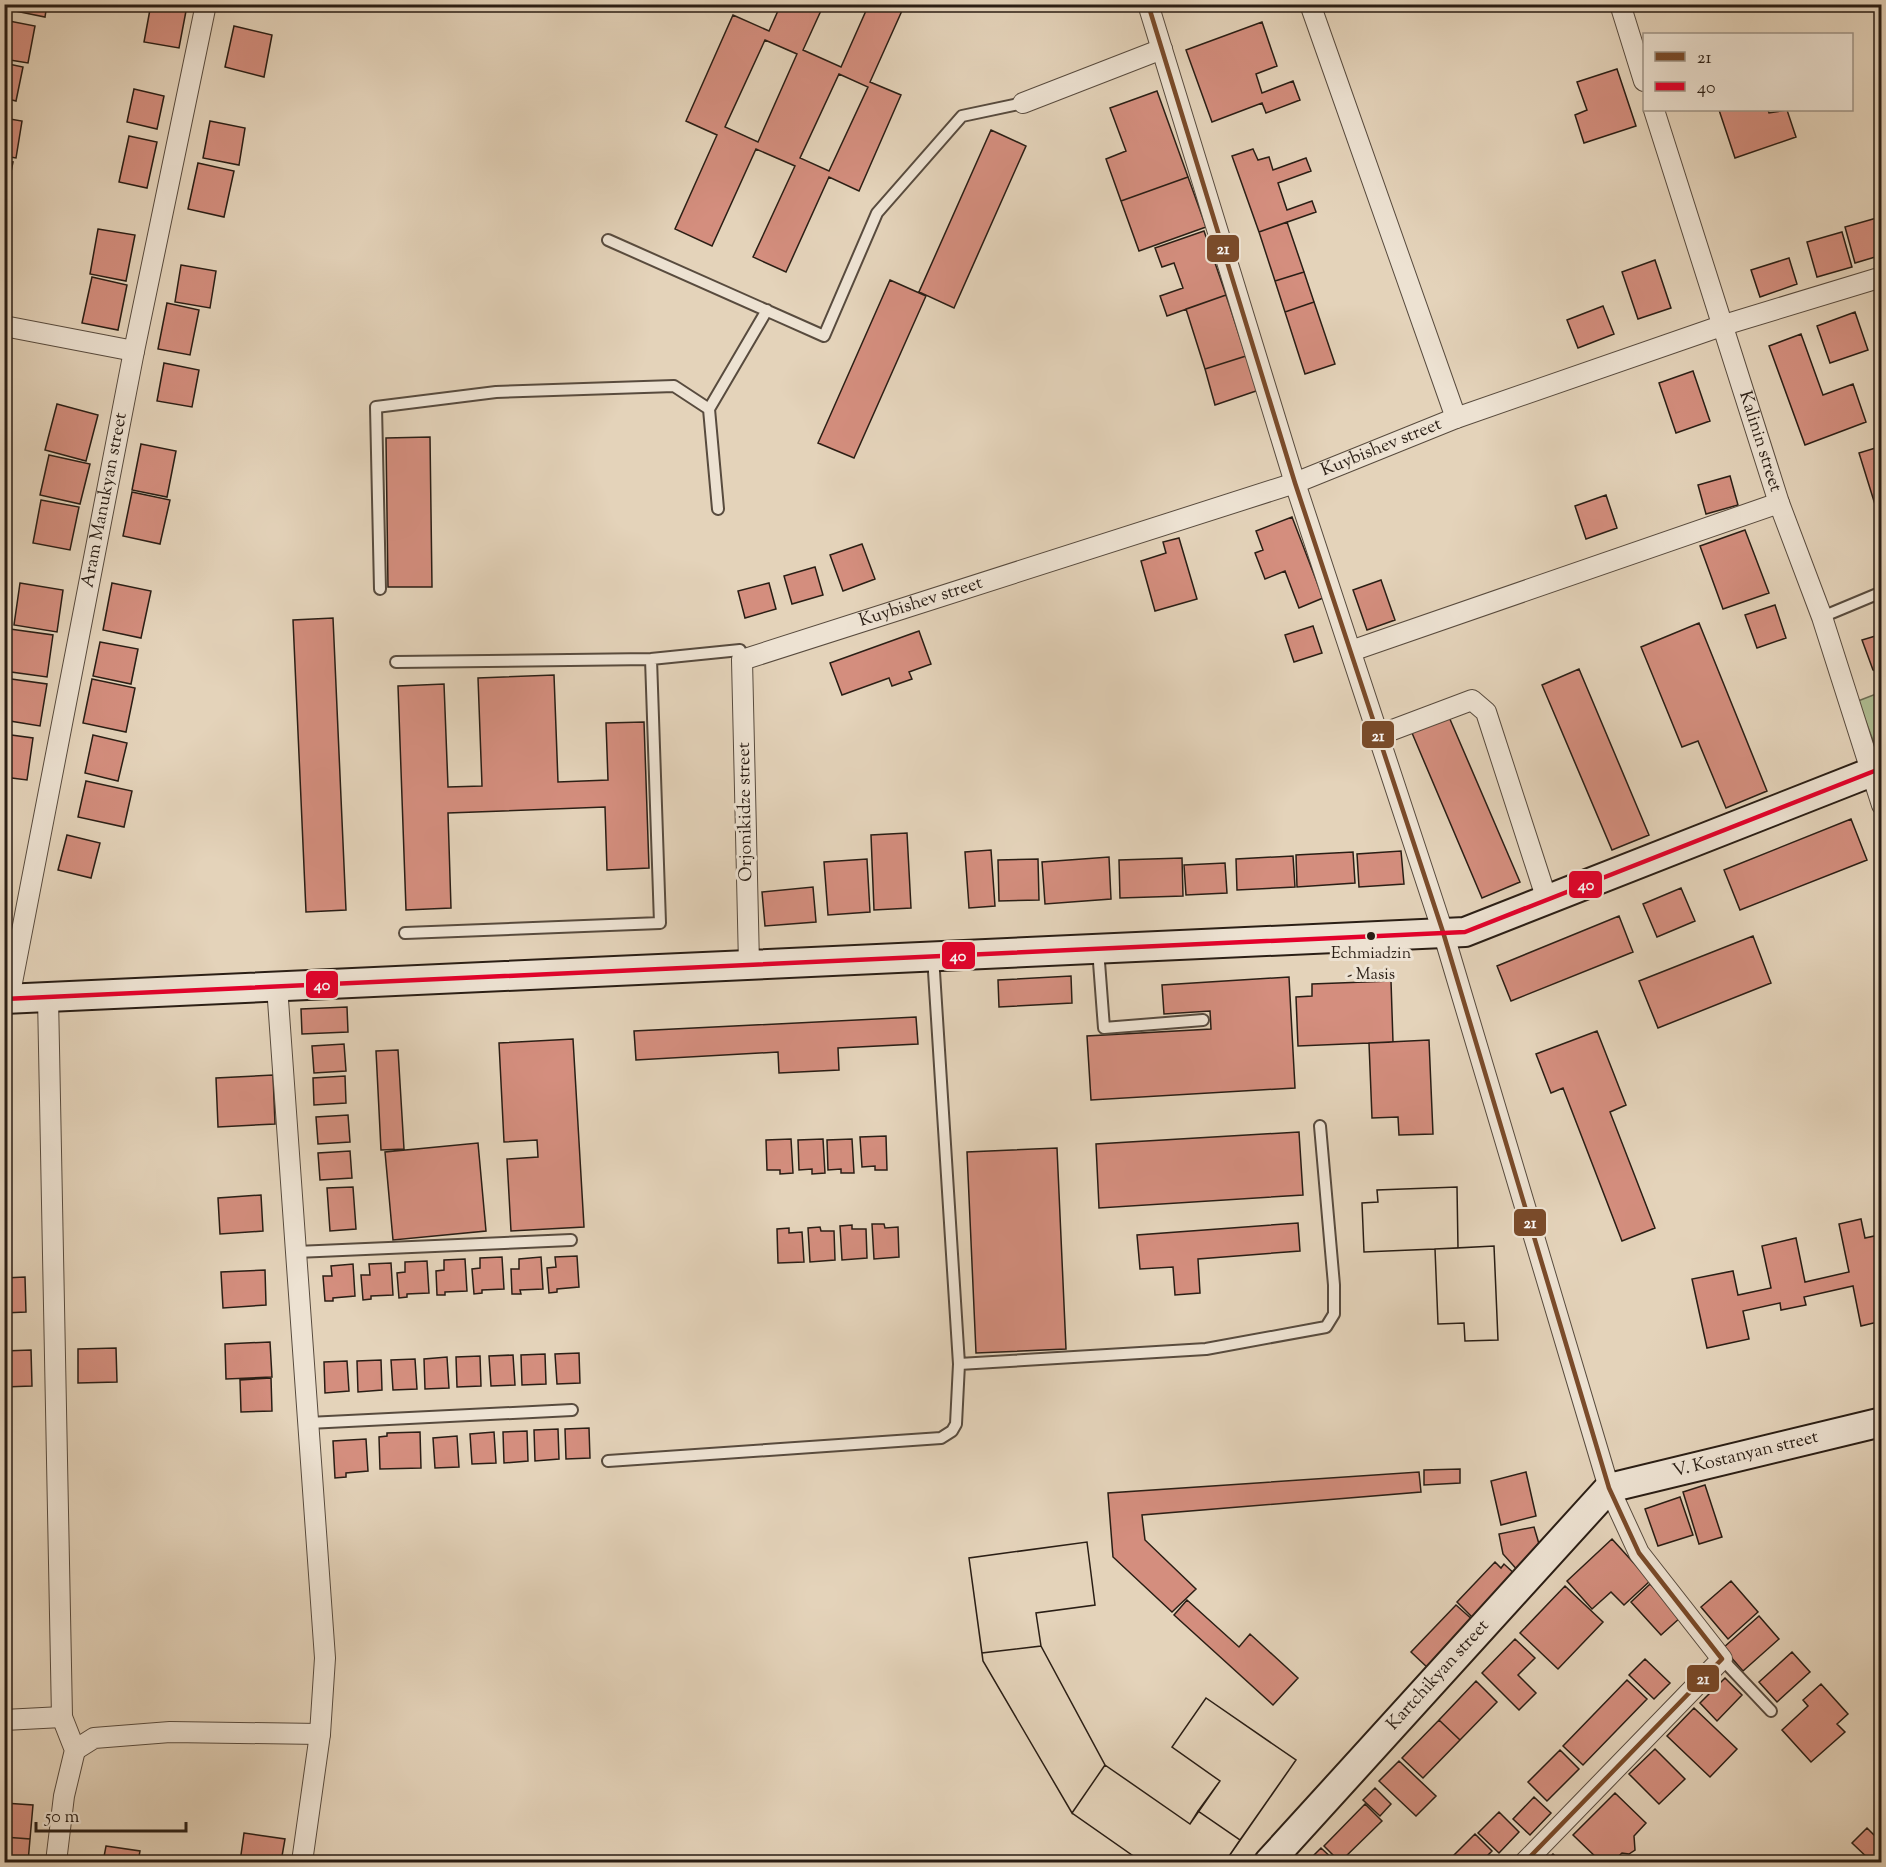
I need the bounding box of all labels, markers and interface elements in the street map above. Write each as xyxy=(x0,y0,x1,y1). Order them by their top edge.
legend xyxy=(1643,33,1853,111)
text: 21 xyxy=(1697,46,1712,72)
text: 40 xyxy=(1697,76,1715,102)
line badge: 21 xyxy=(1206,234,1240,263)
text: 21 xyxy=(1217,239,1230,262)
street label: Kalinin street xyxy=(1731,388,1788,495)
street label: Aram Manukyan street xyxy=(76,410,135,590)
street label: Kuybishev street xyxy=(1317,412,1446,484)
street label: Kuybishev street xyxy=(856,571,986,635)
line badge: 21 xyxy=(1361,720,1395,749)
text: 21 xyxy=(1372,726,1385,749)
street label: Orjonikidze street xyxy=(732,742,760,882)
line badge: 40 xyxy=(1568,870,1603,899)
text: 40 xyxy=(1577,875,1595,898)
marker: Echmiadzin - Masis xyxy=(1365,930,1377,942)
line badge: 40 xyxy=(941,941,976,970)
place label: Echmiadzin - Masis xyxy=(1331,943,1412,987)
text: 40 xyxy=(949,946,967,969)
line badge: 40 xyxy=(305,970,339,999)
text: 40 xyxy=(313,975,331,998)
line badge: 21 xyxy=(1513,1208,1547,1237)
text: 21 xyxy=(1524,1213,1537,1236)
street label: V. Kostanyan street xyxy=(1670,1425,1821,1485)
street label: Kartchikyan street xyxy=(1381,1614,1496,1737)
line badge: 21 xyxy=(1686,1664,1720,1693)
text: 21 xyxy=(1697,1669,1710,1692)
scale bar xyxy=(36,1795,186,1833)
text: 50 m xyxy=(44,1805,80,1831)

